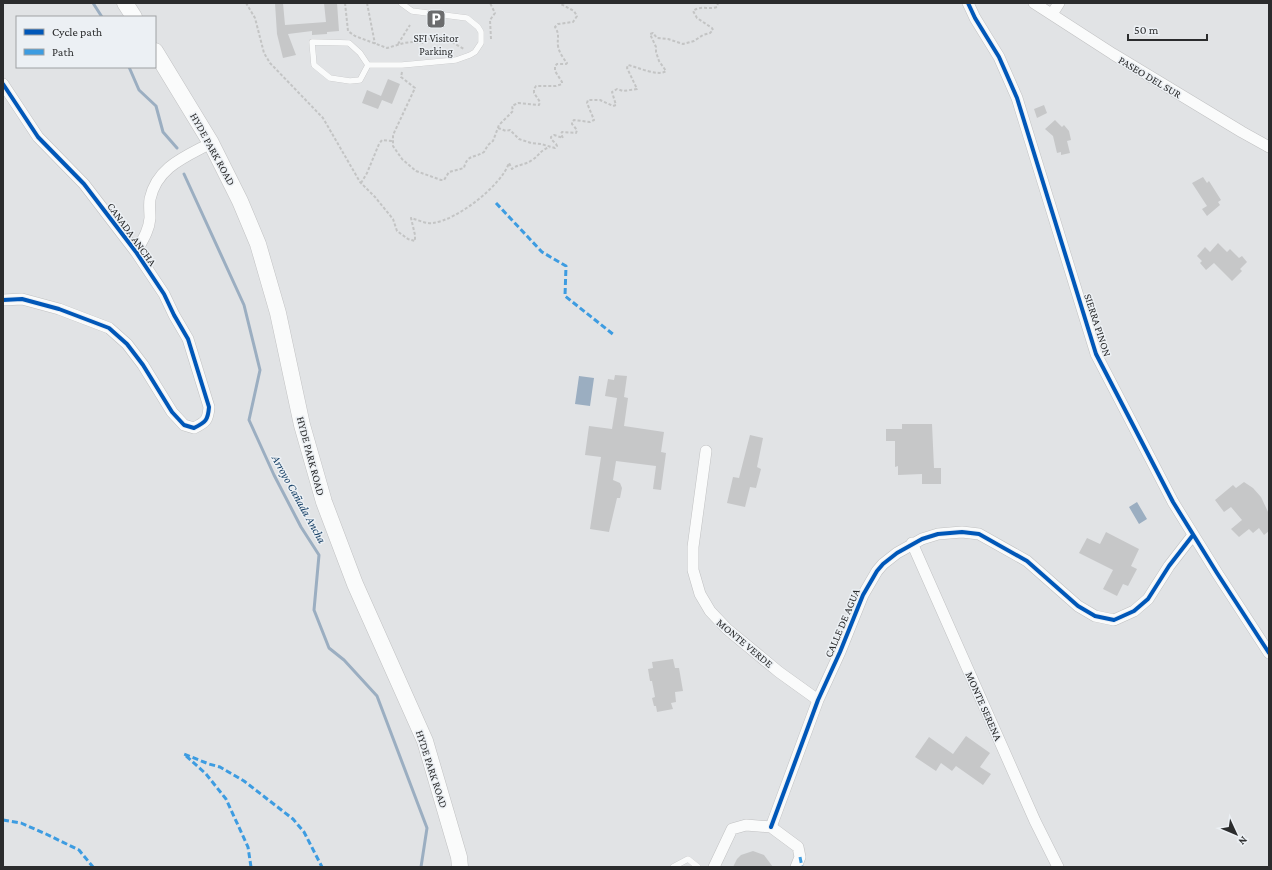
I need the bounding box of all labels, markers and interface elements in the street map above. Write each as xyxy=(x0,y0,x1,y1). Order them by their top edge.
parking icon: SFI Visitor Parking xyxy=(425,8,447,30)
legend xyxy=(16,16,156,68)
scale bar xyxy=(1128,16,1207,42)
text: 50 m xyxy=(1134,23,1159,37)
text: Cycle path xyxy=(52,25,103,39)
place label: SFI Visitor Parking xyxy=(413,32,459,58)
text: Path xyxy=(52,45,74,59)
street label: PASEO DEL SUR xyxy=(1116,54,1184,101)
street label: HYDE PARK ROAD xyxy=(188,111,238,187)
street label: CANADA ANCHA xyxy=(105,200,159,269)
street label: SIERRA PINON xyxy=(1082,292,1114,358)
street label: HYDE PARK ROAD xyxy=(295,415,327,497)
water label: Arroyo Cañada Ancha xyxy=(268,452,329,546)
street label: CALLE DE AGUA xyxy=(822,586,862,659)
street label: MONTE VERDE xyxy=(715,616,775,670)
street label: MONTE SERENA xyxy=(963,670,1005,743)
street label: HYDE PARK ROAD xyxy=(414,729,450,809)
north arrow xyxy=(1216,814,1256,854)
text: N xyxy=(1236,834,1250,848)

